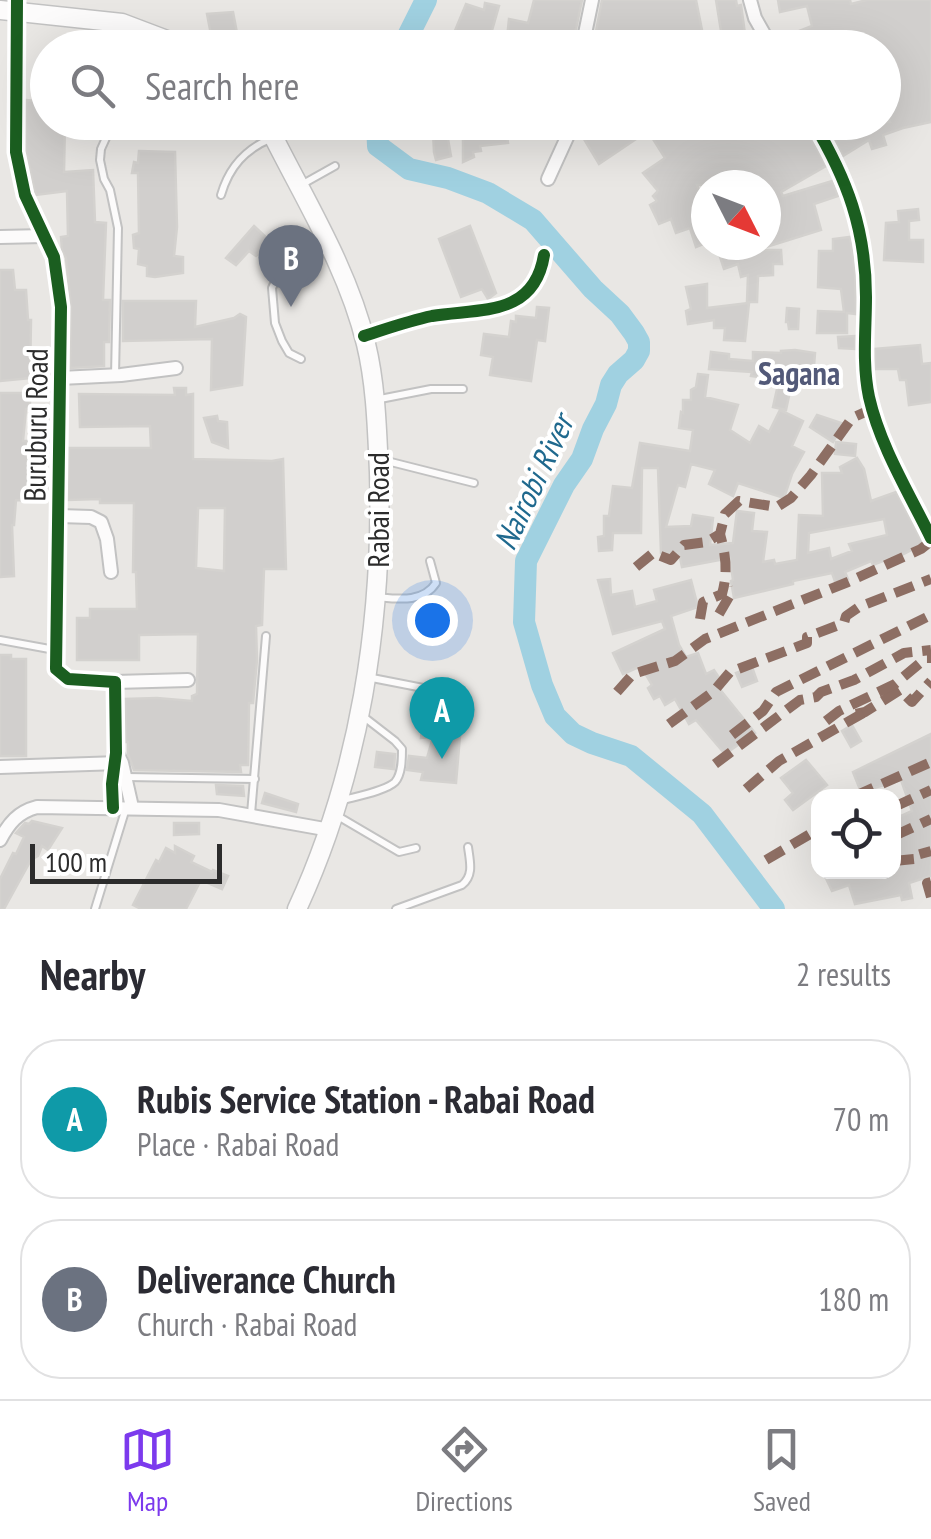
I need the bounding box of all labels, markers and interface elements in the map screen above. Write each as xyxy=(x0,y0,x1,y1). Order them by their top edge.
search box xyxy=(30,30,901,140)
icon: search xyxy=(65,58,120,113)
text: Search here xyxy=(145,61,299,110)
north arrow xyxy=(691,170,781,260)
pin: B xyxy=(258,224,324,307)
street label: Buruburu Road xyxy=(14,348,56,502)
district label: Sagana xyxy=(758,352,840,394)
water label: Nairobi River xyxy=(484,404,584,556)
street label: Rabai Road xyxy=(358,452,397,568)
your location xyxy=(407,595,458,646)
pin: A xyxy=(410,676,474,759)
map controls xyxy=(811,789,901,879)
button: locate xyxy=(811,789,901,879)
scale bar xyxy=(30,839,222,884)
text: 100 m xyxy=(45,843,107,880)
text: Nearby xyxy=(40,947,145,1002)
text: 2 results xyxy=(796,953,891,995)
text: Rubis Service Station - Rabai Road xyxy=(137,1074,595,1123)
text: A xyxy=(66,1098,83,1140)
text: 70 m xyxy=(833,1098,889,1140)
text: Place · Rabai Road xyxy=(137,1123,339,1165)
text: Deliverance Church xyxy=(137,1254,396,1303)
text: B xyxy=(67,1278,82,1320)
text: 180 m xyxy=(818,1278,889,1320)
text: Church · Rabai Road xyxy=(137,1303,357,1345)
tab: Map xyxy=(120,1422,175,1519)
tab: Directions xyxy=(415,1422,513,1519)
tab: Saved xyxy=(753,1422,811,1519)

